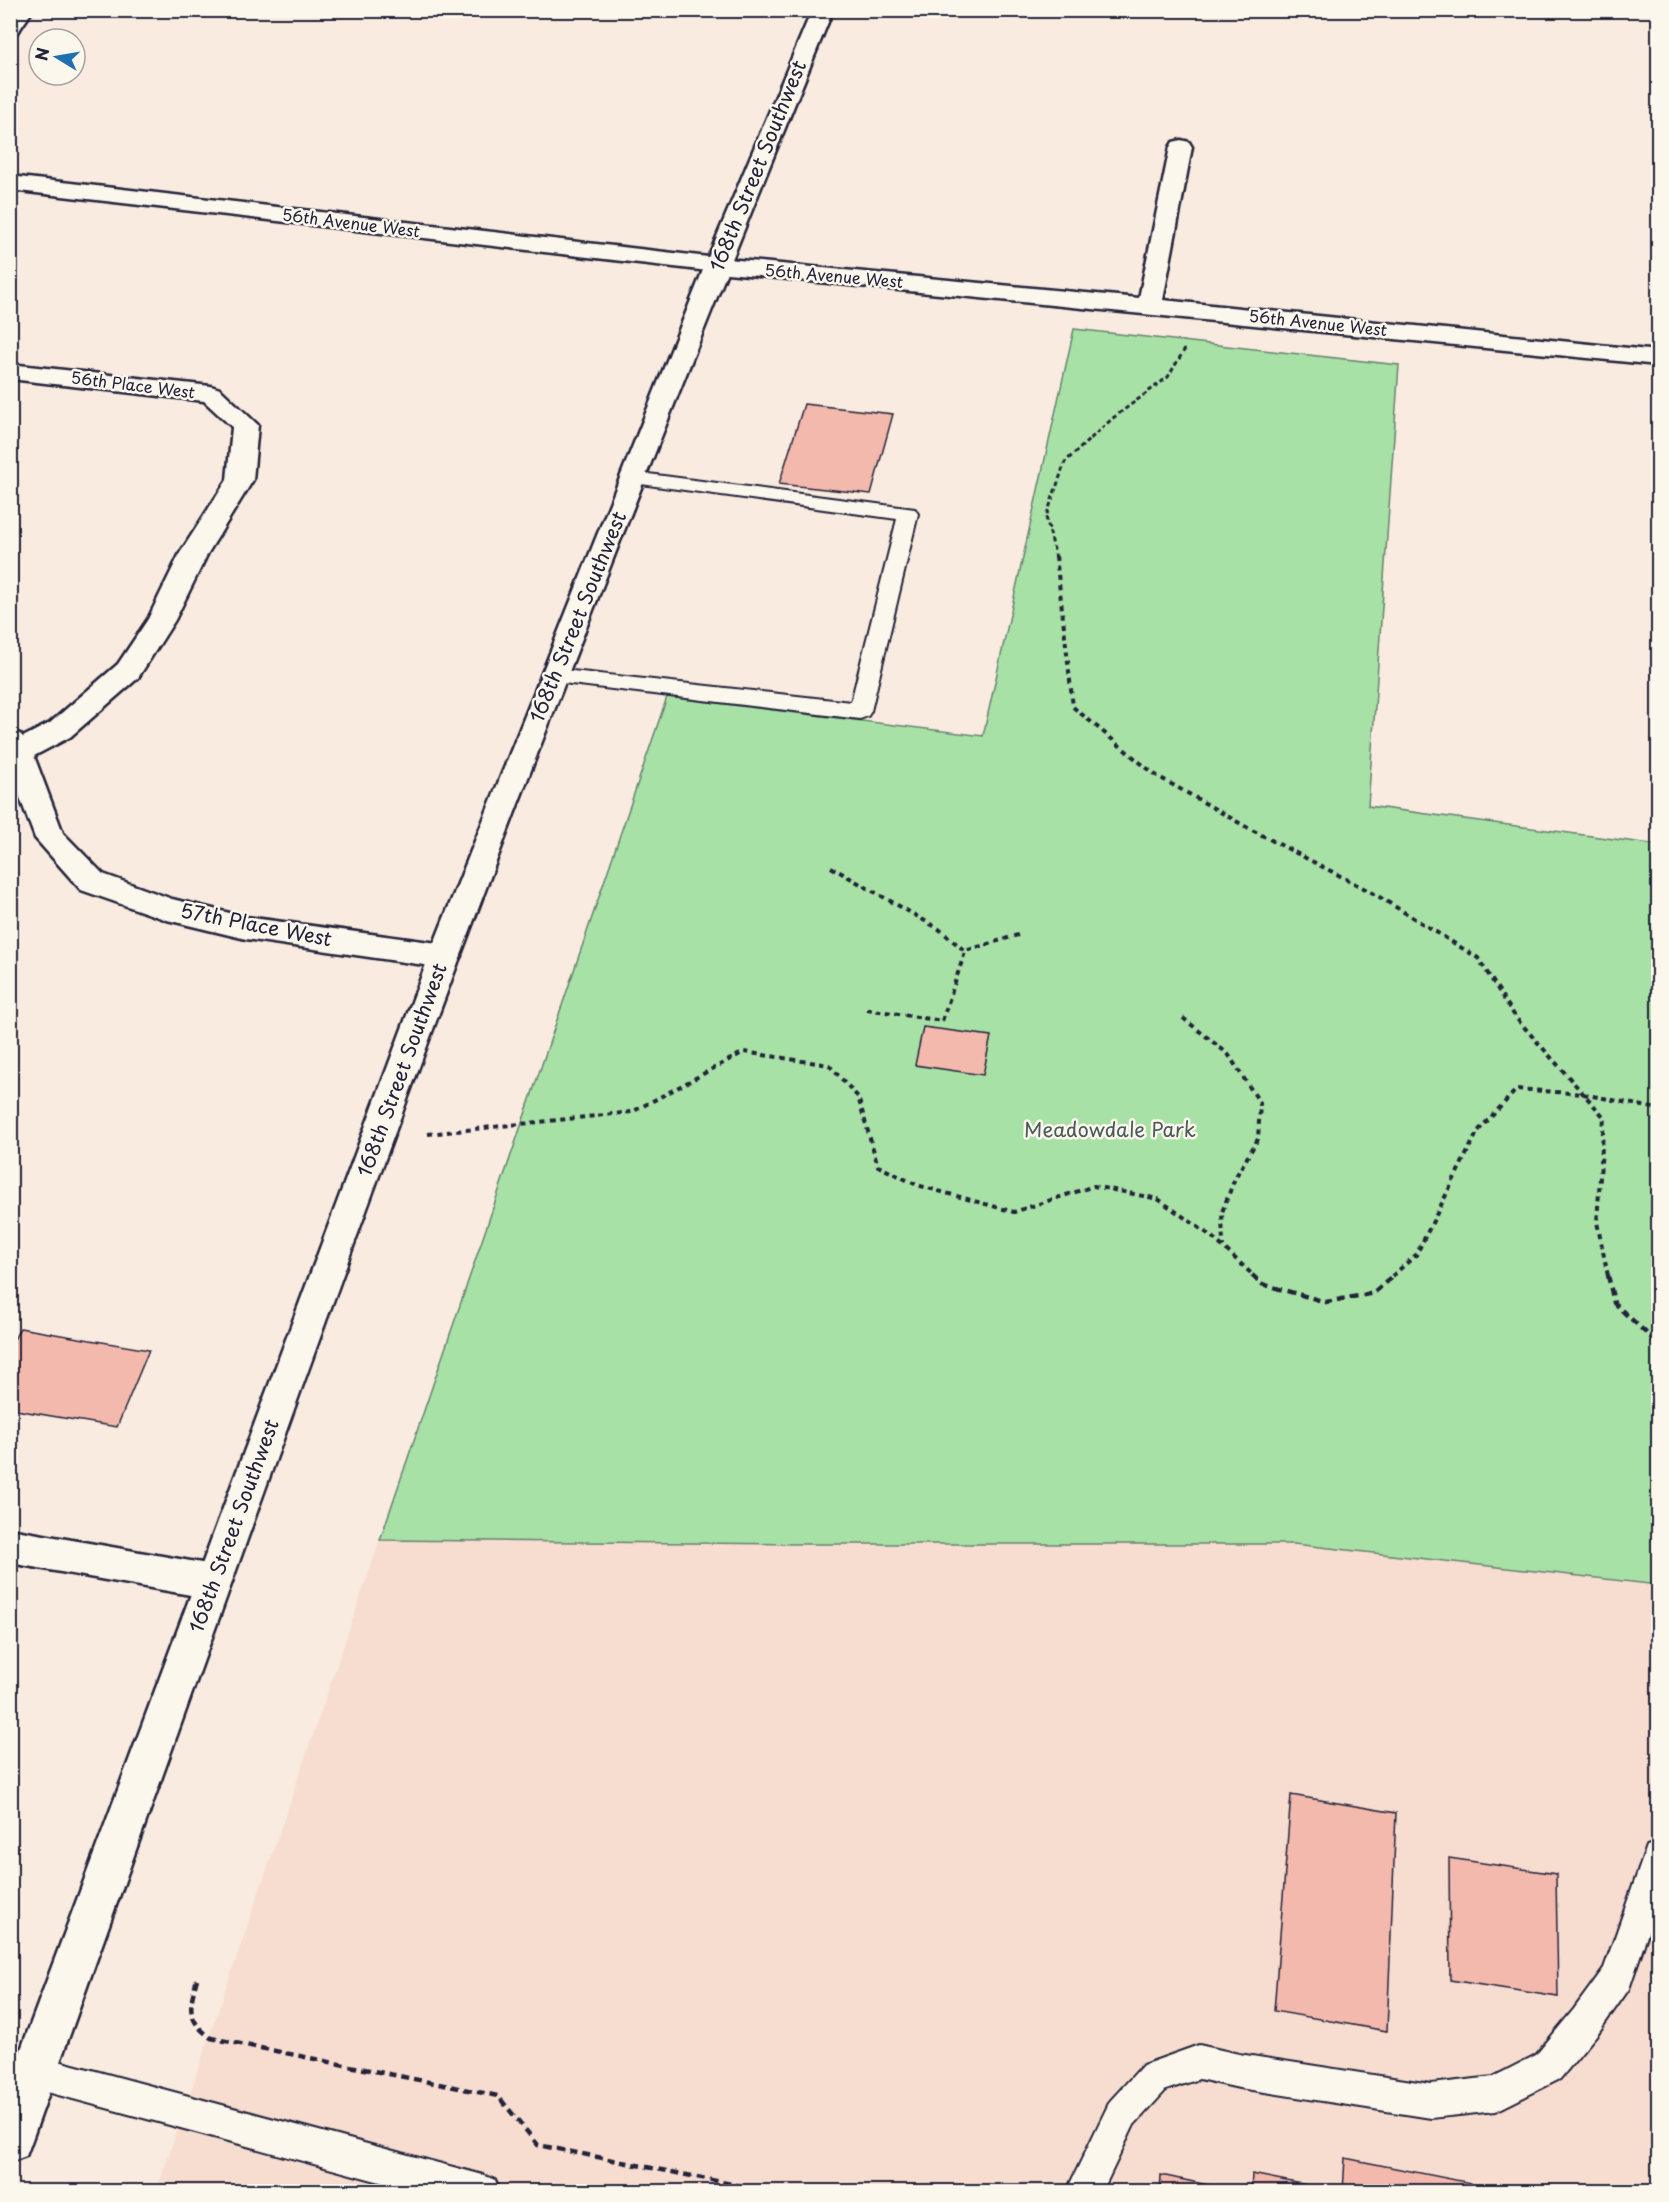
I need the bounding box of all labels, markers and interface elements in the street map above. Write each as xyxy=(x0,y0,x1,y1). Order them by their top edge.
north arrow xyxy=(27,27,87,87)
text: N xyxy=(28,45,54,62)
street label: 168th Street Southwest xyxy=(701,56,813,276)
street label: 56th Avenue West xyxy=(281,202,421,242)
street label: 56th Avenue West xyxy=(764,257,904,293)
street label: 56th Avenue West xyxy=(1248,303,1388,341)
street label: 56th Place West xyxy=(70,364,196,404)
street label: 168th Street Southwest xyxy=(521,507,633,727)
street label: 57th Place West xyxy=(178,895,335,953)
street label: 168th Street Southwest xyxy=(348,959,454,1181)
park label: Meadowdale Park xyxy=(1024,1114,1196,1144)
street label: 168th Street Southwest xyxy=(180,1415,286,1637)

